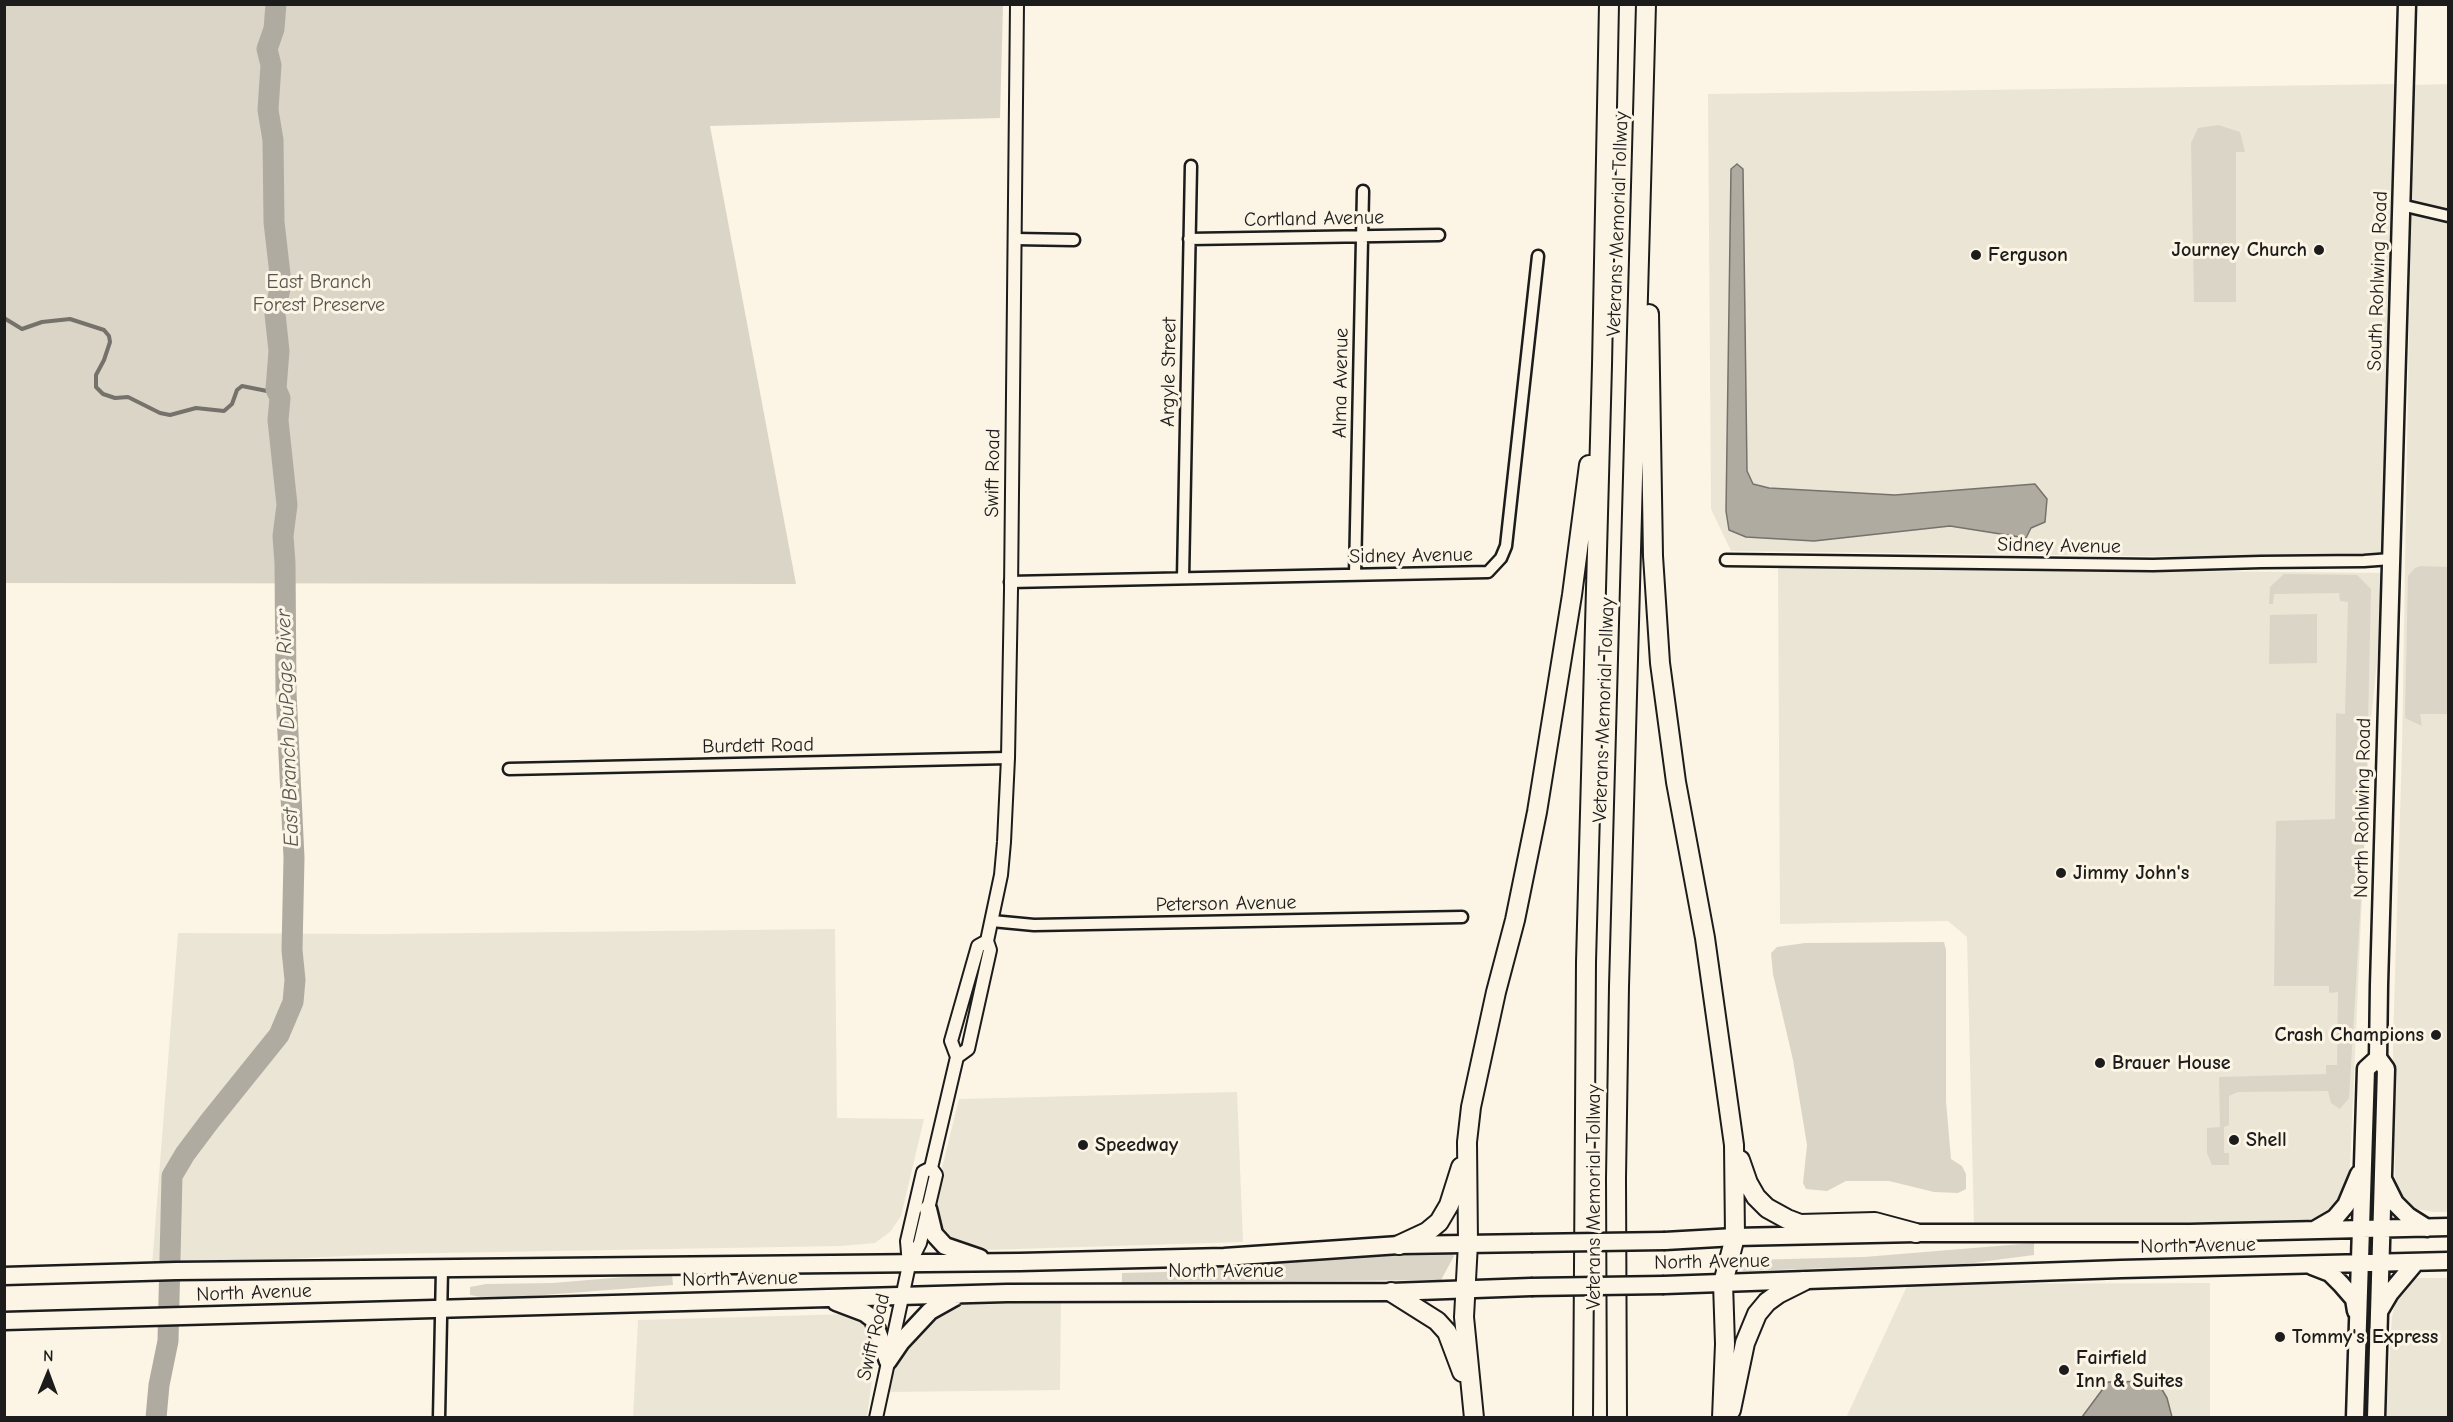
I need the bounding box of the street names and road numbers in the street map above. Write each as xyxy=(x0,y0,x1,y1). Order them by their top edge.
street label: Veterans Memorial Tollway xyxy=(1602,111,1634,337)
street label: South Rohlwing Road xyxy=(2363,190,2393,372)
street label: Cortland Avenue xyxy=(1244,206,1384,232)
street label: Argyle Street xyxy=(1156,317,1182,427)
street label: Alma Avenue xyxy=(1328,328,1354,438)
street label: Swift Road xyxy=(980,428,1006,518)
street label: Sidney Avenue xyxy=(1997,533,2121,559)
street label: Sidney Avenue xyxy=(1349,543,1473,569)
street label: Veterans Memorial Tollway xyxy=(1588,597,1620,823)
street label: North Rohlwing Road xyxy=(2349,718,2377,898)
street label: Burdett Road xyxy=(702,733,814,759)
street label: Peterson Avenue xyxy=(1155,891,1297,917)
street label: Veterans Memorial Tollway xyxy=(1582,1084,1606,1310)
street label: North Avenue xyxy=(2140,1233,2256,1259)
street label: North Avenue xyxy=(1654,1249,1770,1275)
street label: North Avenue xyxy=(1168,1259,1284,1283)
street label: North Avenue xyxy=(682,1266,798,1292)
street label: North Avenue xyxy=(196,1279,312,1307)
street label: Swift Road xyxy=(852,1291,896,1383)

